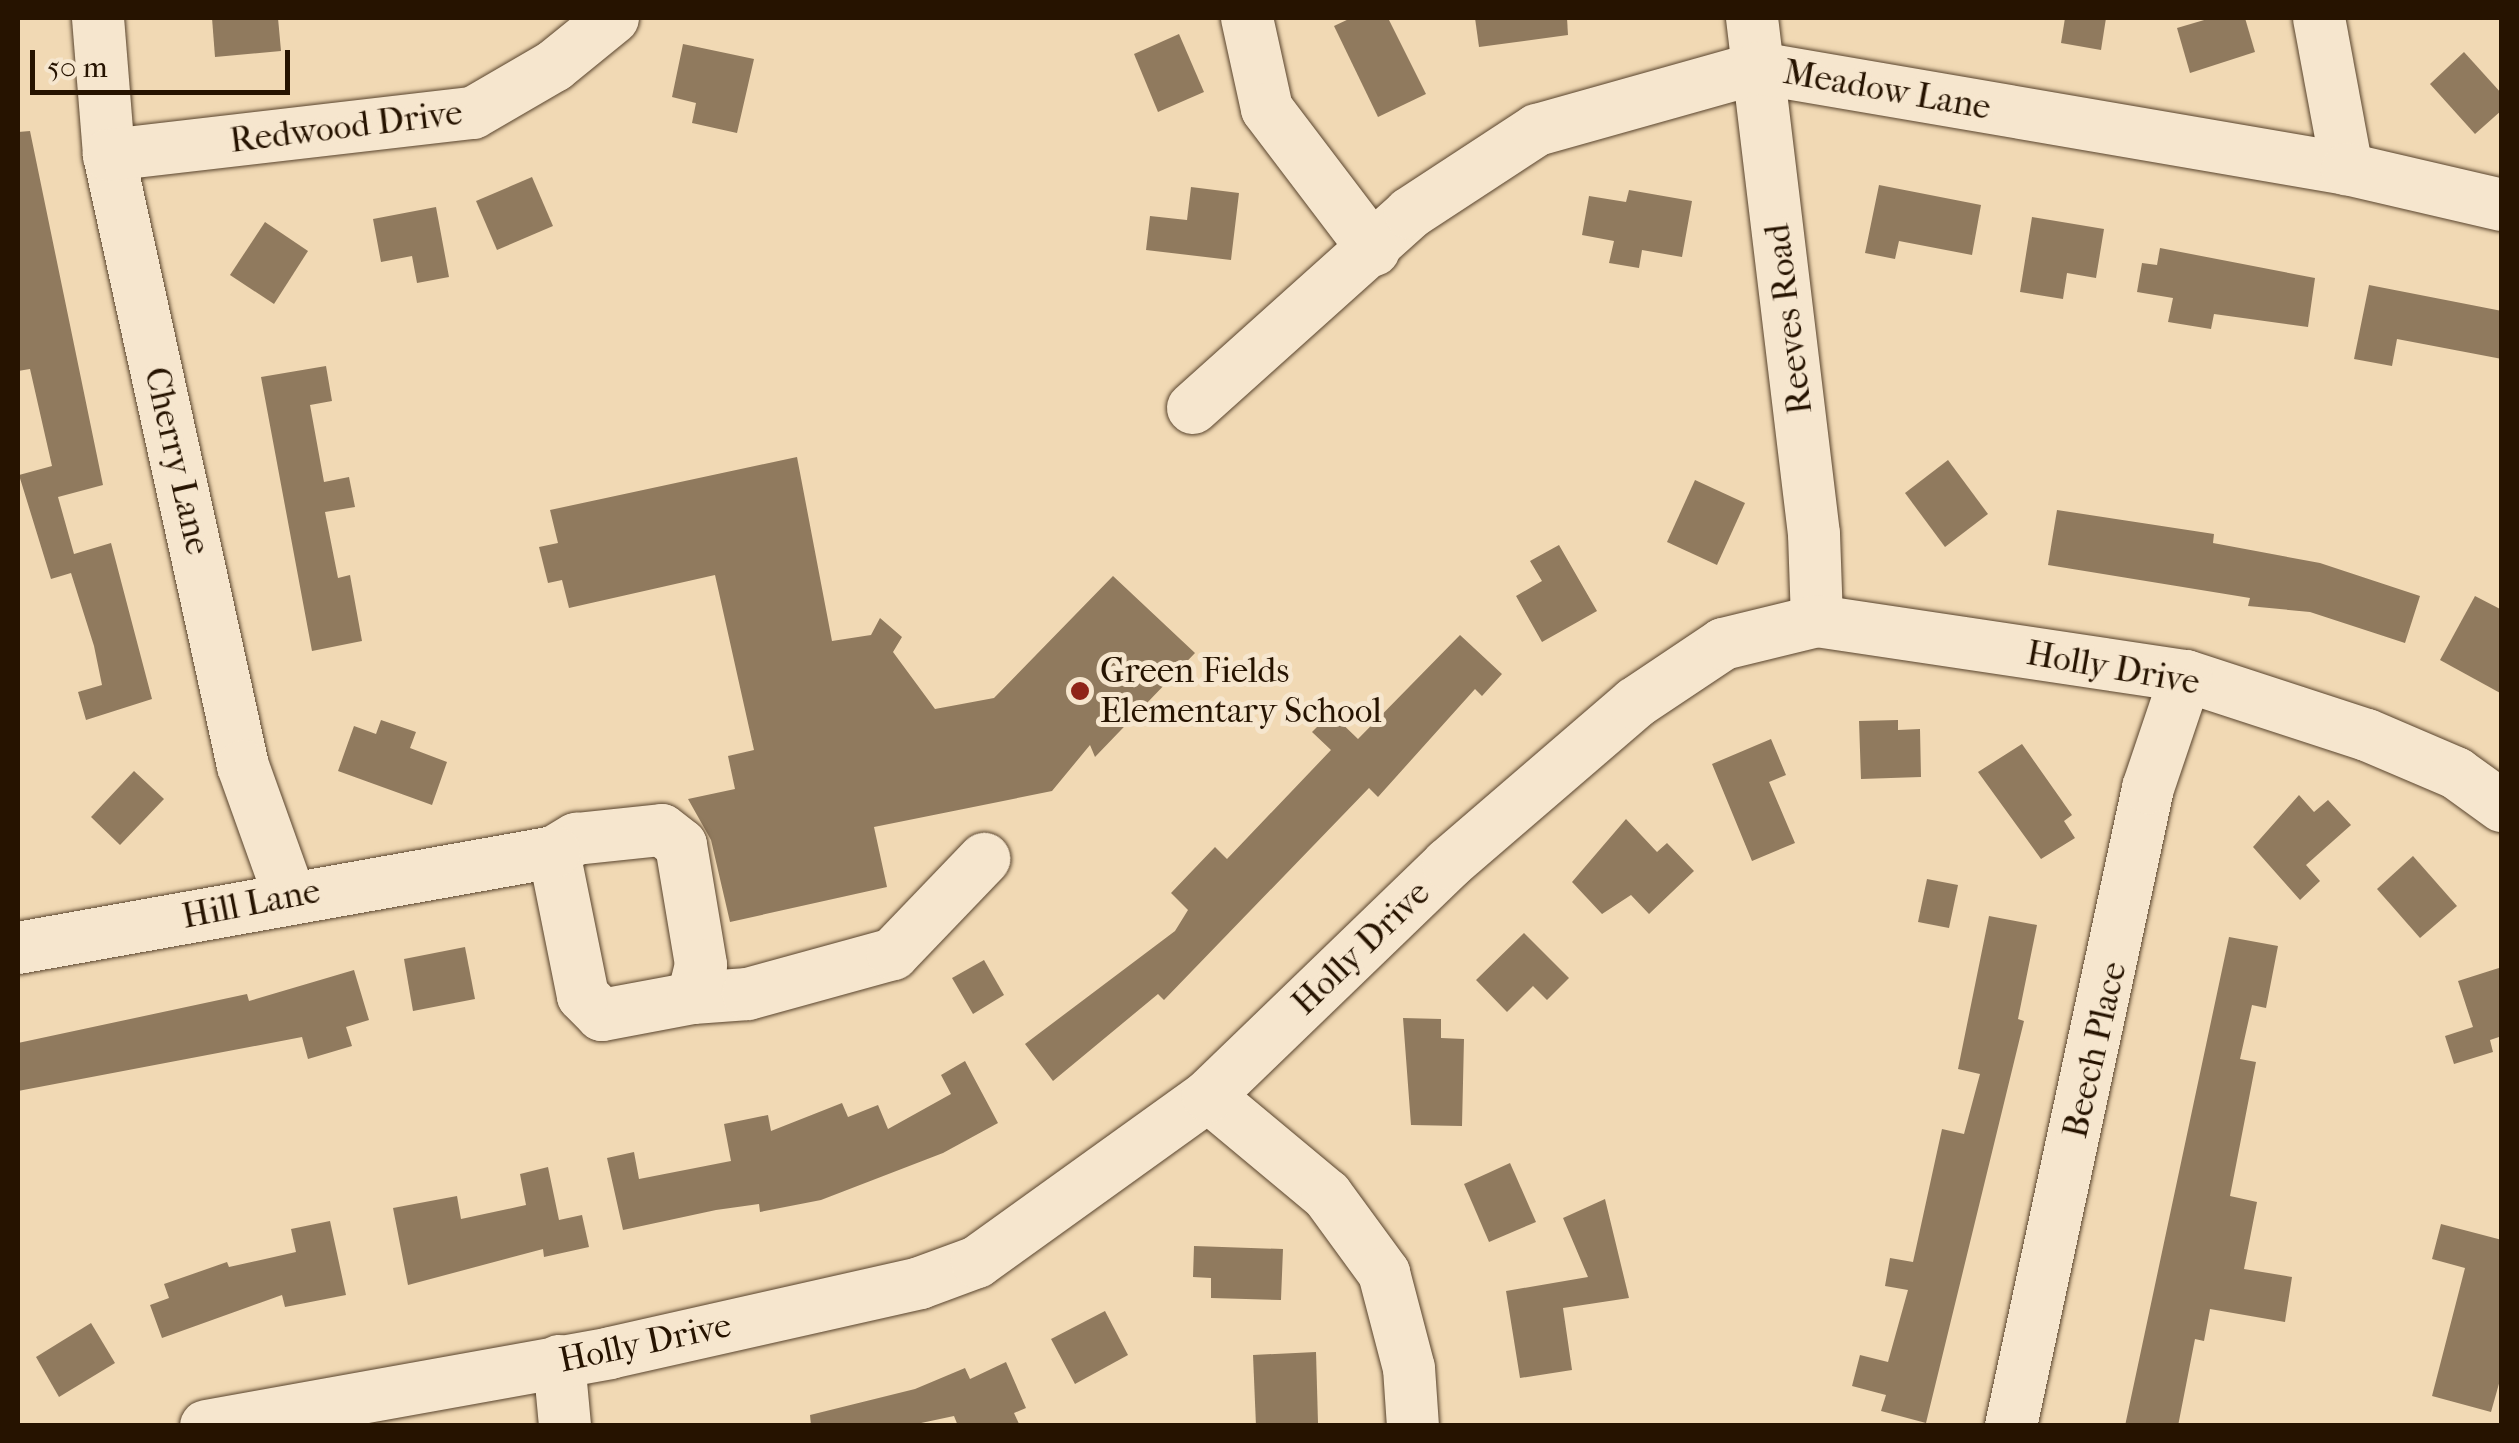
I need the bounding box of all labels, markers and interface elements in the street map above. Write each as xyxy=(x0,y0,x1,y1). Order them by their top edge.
scale bar xyxy=(35,30,295,92)
text: 50 m xyxy=(47,50,108,85)
street label: Meadow Lane xyxy=(1780,51,1994,129)
street label: Redwood Drive xyxy=(227,92,465,162)
street label: Reeves Road xyxy=(1756,221,1822,417)
street label: Cherry Lane xyxy=(135,363,219,559)
street label: Holly Drive xyxy=(2023,632,2203,704)
place label: Green Fields Elementary School xyxy=(1100,650,1382,732)
marker: Green Fields Elementary School xyxy=(1069,680,1091,702)
street label: Hill Lane xyxy=(178,870,324,938)
street label: Holly Drive xyxy=(1283,872,1439,1024)
street label: Beech Place xyxy=(2054,958,2136,1142)
street label: Holly Drive xyxy=(555,1304,735,1382)

